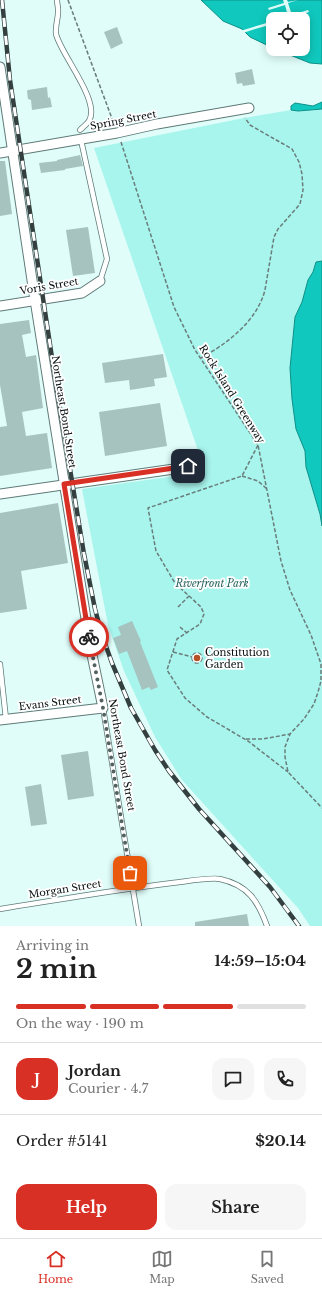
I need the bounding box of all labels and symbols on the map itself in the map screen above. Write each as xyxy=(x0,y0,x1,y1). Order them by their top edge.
street label: Spring Street xyxy=(89,107,157,133)
street label: Voris Street xyxy=(18,274,79,298)
street label: Rock Island Greenway xyxy=(196,342,268,446)
street label: Northeast Bond Street xyxy=(49,355,79,469)
pin xyxy=(171,449,205,483)
park label: Riverfront Park xyxy=(174,577,249,590)
courier xyxy=(69,617,109,657)
place label: Constitution Garden xyxy=(205,646,269,671)
marker: Constitution Garden xyxy=(192,653,202,663)
street label: Evans Street xyxy=(18,693,82,713)
street label: Northeast Bond Street xyxy=(106,698,138,812)
pin xyxy=(113,856,147,890)
street label: Morgan Street xyxy=(28,877,102,901)

